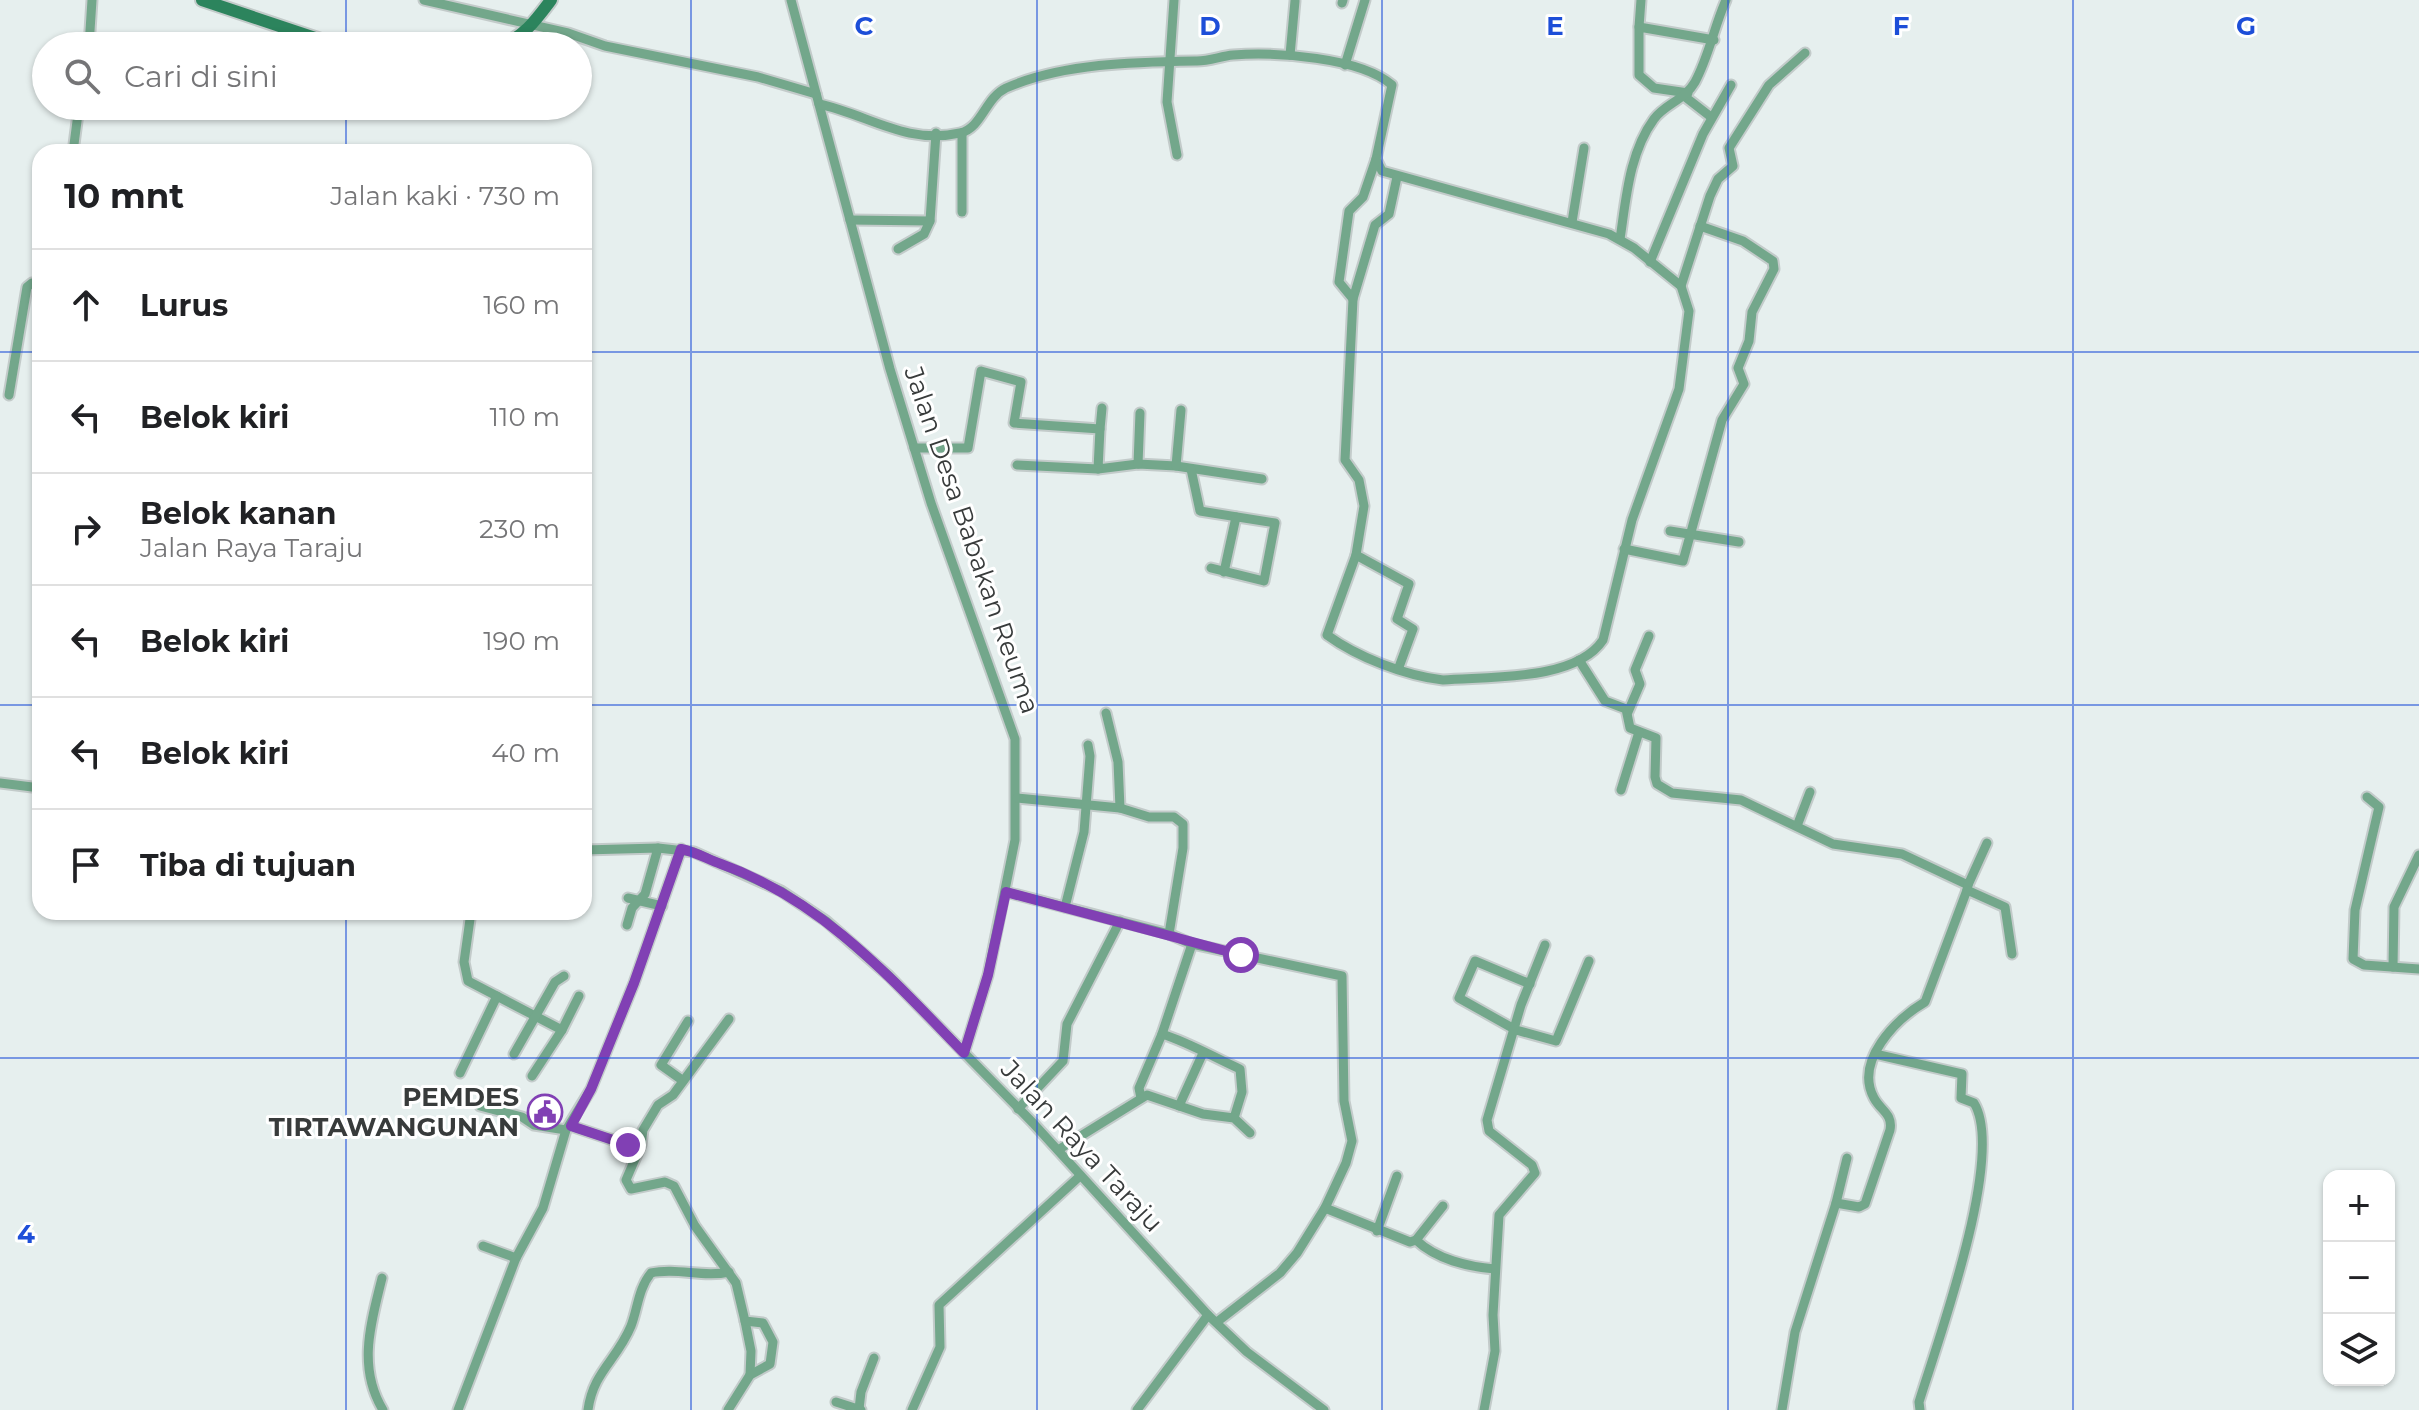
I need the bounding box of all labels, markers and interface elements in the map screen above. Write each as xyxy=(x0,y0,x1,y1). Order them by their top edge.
text: C xyxy=(855,10,874,42)
text: D xyxy=(1199,10,1221,42)
text: E xyxy=(1546,10,1564,42)
text: F xyxy=(1893,10,1909,42)
text: G xyxy=(2236,10,2256,42)
search box xyxy=(32,32,592,120)
icon: search xyxy=(60,54,104,98)
text: Cari di sini xyxy=(124,58,278,95)
text: 10 mnt xyxy=(64,175,184,217)
text: Jalan kaki · 730 m xyxy=(330,180,560,212)
icon: ahead xyxy=(64,283,108,327)
text: Lurus xyxy=(140,287,228,324)
text: 160 m xyxy=(483,289,560,321)
street label: Jalan Desa Babakan Reuma xyxy=(897,361,1047,718)
icon: left xyxy=(64,395,108,439)
text: Belok kiri xyxy=(140,399,289,436)
text: 110 m xyxy=(490,401,560,433)
text: Belok kanan xyxy=(140,495,337,532)
icon: right xyxy=(64,507,108,551)
text: 230 m xyxy=(479,513,560,545)
text: Jalan Raya Taraju xyxy=(140,532,363,564)
icon: left xyxy=(64,619,108,663)
text: Belok kiri xyxy=(140,623,289,660)
text: 190 m xyxy=(483,625,560,657)
icon: left xyxy=(64,731,108,775)
text: Belok kiri xyxy=(140,735,289,772)
text: 40 m xyxy=(491,737,560,769)
icon: arrive xyxy=(64,843,108,887)
text: Tiba di tujuan xyxy=(140,847,356,884)
route start xyxy=(1223,937,1259,973)
street label: Jalan Raya Taraju xyxy=(994,1053,1170,1239)
place label: PEMDES TIRTAWANGUNAN xyxy=(269,1081,519,1143)
public building icon: PEMDES TIRTAWANGUNAN xyxy=(526,1093,564,1131)
route end xyxy=(610,1127,646,1163)
map controls xyxy=(2323,1170,2395,1386)
button: + xyxy=(2323,1170,2395,1242)
text: 4 xyxy=(17,1218,35,1250)
button: − xyxy=(2323,1242,2395,1314)
button: layers xyxy=(2323,1314,2395,1386)

